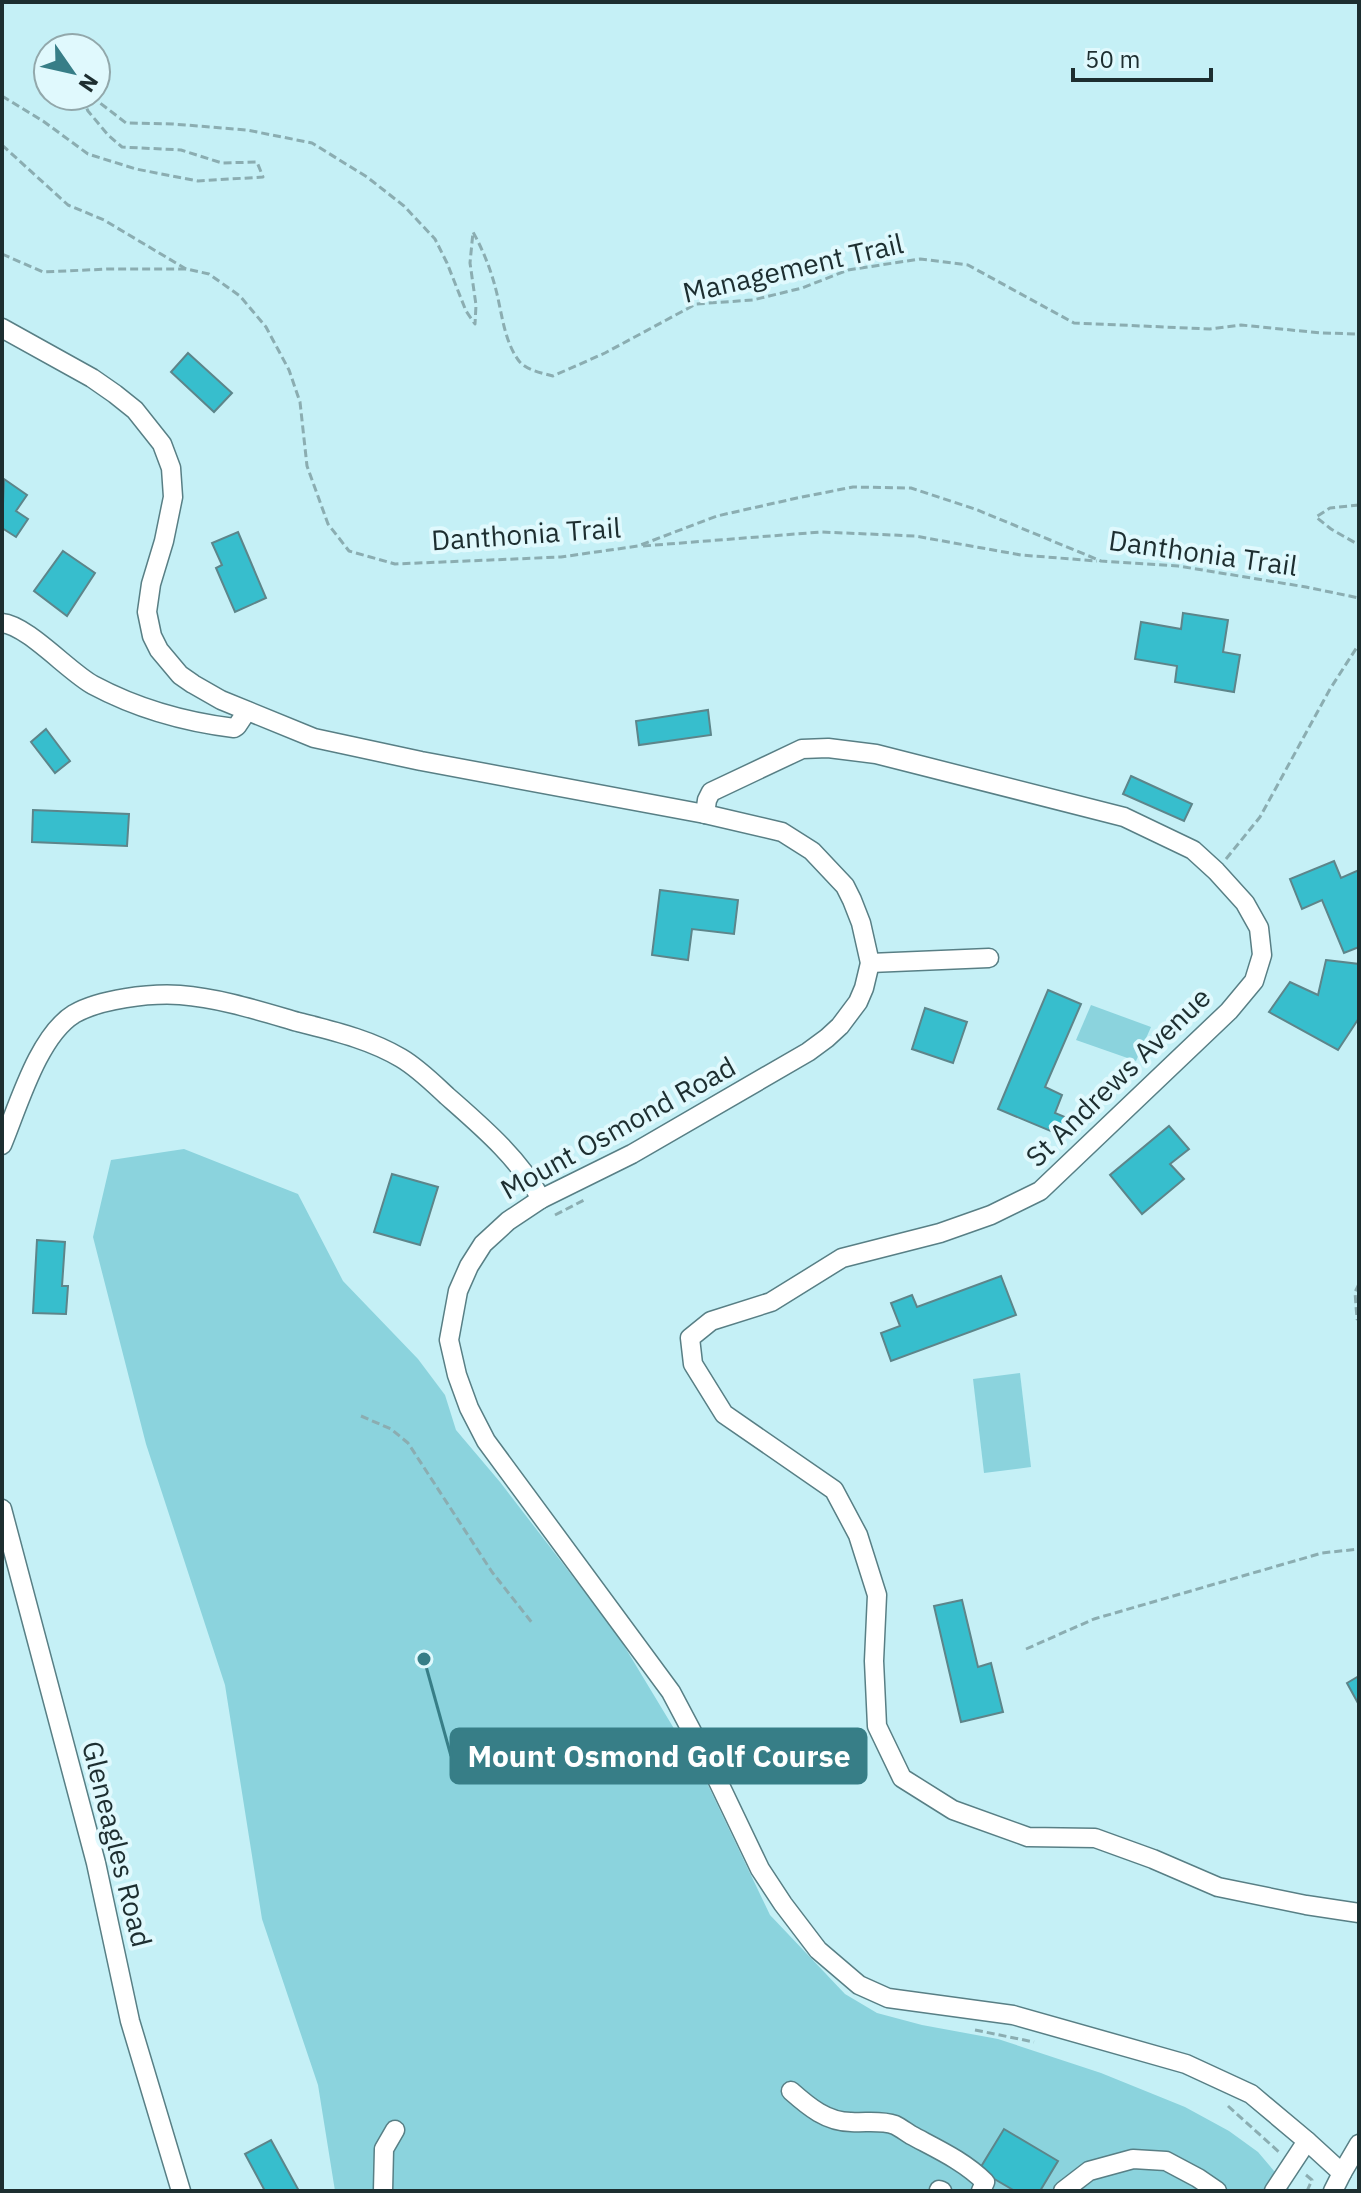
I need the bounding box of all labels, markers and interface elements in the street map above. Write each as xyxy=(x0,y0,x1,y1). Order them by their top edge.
north arrow xyxy=(32,32,112,112)
scale bar xyxy=(1073,32,1211,82)
text: 50 m xyxy=(1085,43,1140,75)
text: N xyxy=(73,69,105,98)
street label: Management Trail xyxy=(679,224,907,311)
street label: Danthonia Trail xyxy=(430,508,622,559)
street label: Danthonia Trail xyxy=(1106,521,1300,584)
street label: St Andrews Avenue xyxy=(1017,979,1218,1174)
street label: Mount Osmond Road xyxy=(494,1048,742,1208)
callout: Mount Osmond Golf Course xyxy=(451,1729,866,1783)
text: Mount Osmond Golf Course xyxy=(467,1736,851,1775)
street label: Gleneagles Road xyxy=(74,1737,161,1951)

